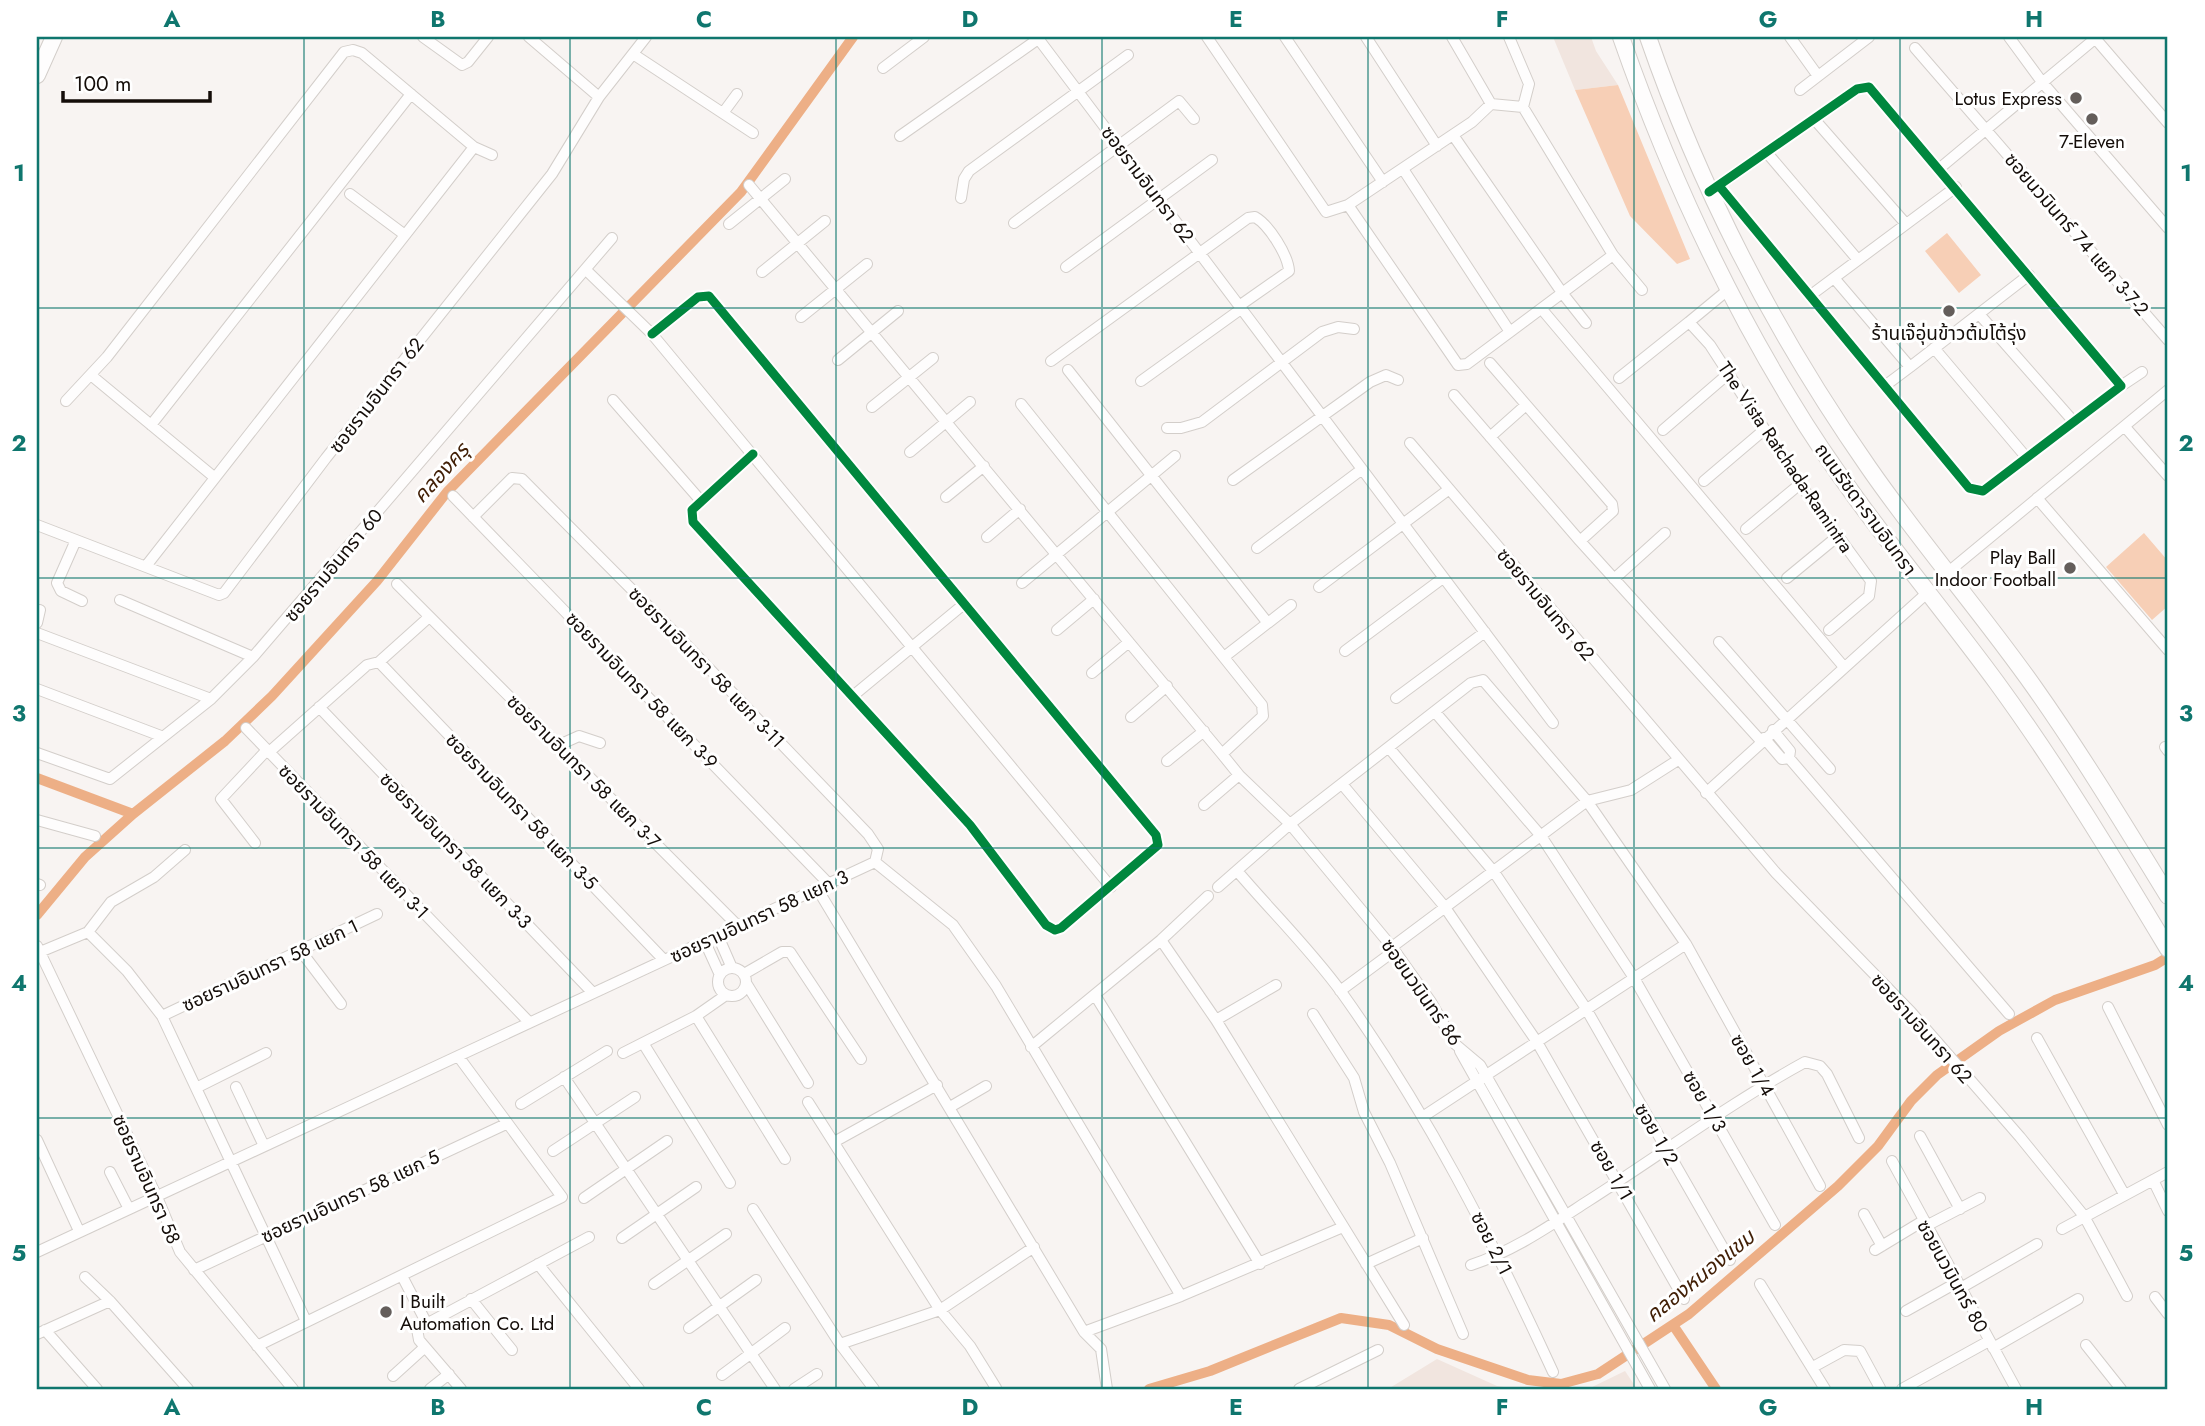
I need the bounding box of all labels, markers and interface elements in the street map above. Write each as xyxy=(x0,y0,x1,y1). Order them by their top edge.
text: A xyxy=(163,2,181,36)
text: B xyxy=(430,2,446,36)
text: C xyxy=(696,2,712,36)
text: D xyxy=(962,2,979,36)
text: E xyxy=(1229,2,1243,36)
text: F xyxy=(1496,2,1508,36)
text: G xyxy=(1759,2,1777,36)
text: H xyxy=(2025,2,2043,36)
scale bar xyxy=(63,60,210,104)
text: 100 m xyxy=(74,69,131,99)
place label: Lotus Express xyxy=(1955,85,2062,112)
marker: Lotus Express xyxy=(2068,90,2084,106)
marker: 7-Eleven xyxy=(2084,111,2100,127)
street label: ซอยรามอินทรา 62 xyxy=(1095,120,1201,248)
place label: 7-Eleven xyxy=(2059,128,2125,155)
street label: ซอยนวมินทร์ 74 แยก 3-7-2 xyxy=(1998,147,2155,322)
text: 1 xyxy=(13,156,25,190)
text: 1 xyxy=(2180,156,2192,190)
marker: ร้านเจ๊อุ่นข้าวต้มโต้รุ่ง xyxy=(1941,303,1957,319)
place label: ร้านเจ๊อุ่นข้าวต้มโต้รุ่ง xyxy=(1872,320,2026,347)
street label: ซอยรามอินทรา 62 xyxy=(323,332,430,459)
street label: The Vista Ratchada-Ramintra xyxy=(1711,356,1860,558)
text: 2 xyxy=(11,426,27,460)
text: 2 xyxy=(2178,426,2194,460)
water label: คลองครุ xyxy=(406,435,477,510)
street label: ถนนรัชดา-รามอินทรา xyxy=(1808,438,1923,581)
street label: ซอยรามอินทรา 60 xyxy=(278,503,389,628)
street label: ซอยรามอินทรา 62 xyxy=(1490,542,1601,667)
place label: Play Ball Indoor Football xyxy=(1935,544,2056,593)
marker: Play Ball Indoor Football xyxy=(2062,560,2078,576)
street label: ซอยรามอินทรา 58 แยก 3-11 xyxy=(622,581,791,754)
street label: ซอยรามอินทรา 58 แยก 3-9 xyxy=(559,606,724,775)
street label: ซอยรามอินทรา 58 แยก 3-7 xyxy=(501,688,667,854)
text: 3 xyxy=(12,696,26,730)
text: 3 xyxy=(2179,696,2193,730)
street label: ซอยรามอินทรา 58 แยก 3-5 xyxy=(439,727,604,896)
street label: ซอยรามอินทรา 58 แยก 3-1 xyxy=(272,758,435,925)
street label: ซอยรามอินทรา 58 แยก 3-3 xyxy=(374,766,538,935)
street label: ซอยรามอินทรา 58 แยก 3 xyxy=(666,863,853,970)
street label: ซอยรามอินทรา 58 แยก 1 xyxy=(177,913,363,1018)
street label: ซอยนวมินทร์ 86 xyxy=(1375,933,1468,1051)
text: 4 xyxy=(11,966,27,1000)
text: 4 xyxy=(2178,966,2194,1000)
street label: ซอยรามอินทรา 62 xyxy=(1865,967,1978,1089)
street label: ซอย 1/4 xyxy=(1724,1029,1781,1101)
street label: ซอย 1/3 xyxy=(1676,1065,1733,1137)
street label: ซอย 1/2 xyxy=(1628,1098,1685,1170)
street label: ซอยรามอินทรา 58 xyxy=(106,1110,187,1248)
street label: ซอย 1/1 xyxy=(1584,1135,1640,1205)
street label: ซอยรามอินทรา 58 แยก 5 xyxy=(256,1143,444,1250)
street label: ซอย 2/1 xyxy=(1464,1207,1519,1279)
street label: ซอยนวมินทร์ 80 xyxy=(1910,1215,1995,1338)
water label: คลองหนองแขม xyxy=(1639,1221,1763,1329)
text: 5 xyxy=(12,1236,26,1270)
text: 5 xyxy=(2179,1236,2193,1270)
place label: I Built Automation Co. Ltd xyxy=(400,1288,554,1337)
marker: I Built Automation Co. Ltd xyxy=(378,1304,394,1320)
text: A xyxy=(163,1390,181,1424)
text: B xyxy=(430,1390,446,1424)
text: C xyxy=(696,1390,712,1424)
text: D xyxy=(962,1390,979,1424)
text: E xyxy=(1229,1390,1243,1424)
text: F xyxy=(1496,1390,1508,1424)
text: G xyxy=(1759,1390,1777,1424)
text: H xyxy=(2025,1390,2043,1424)

